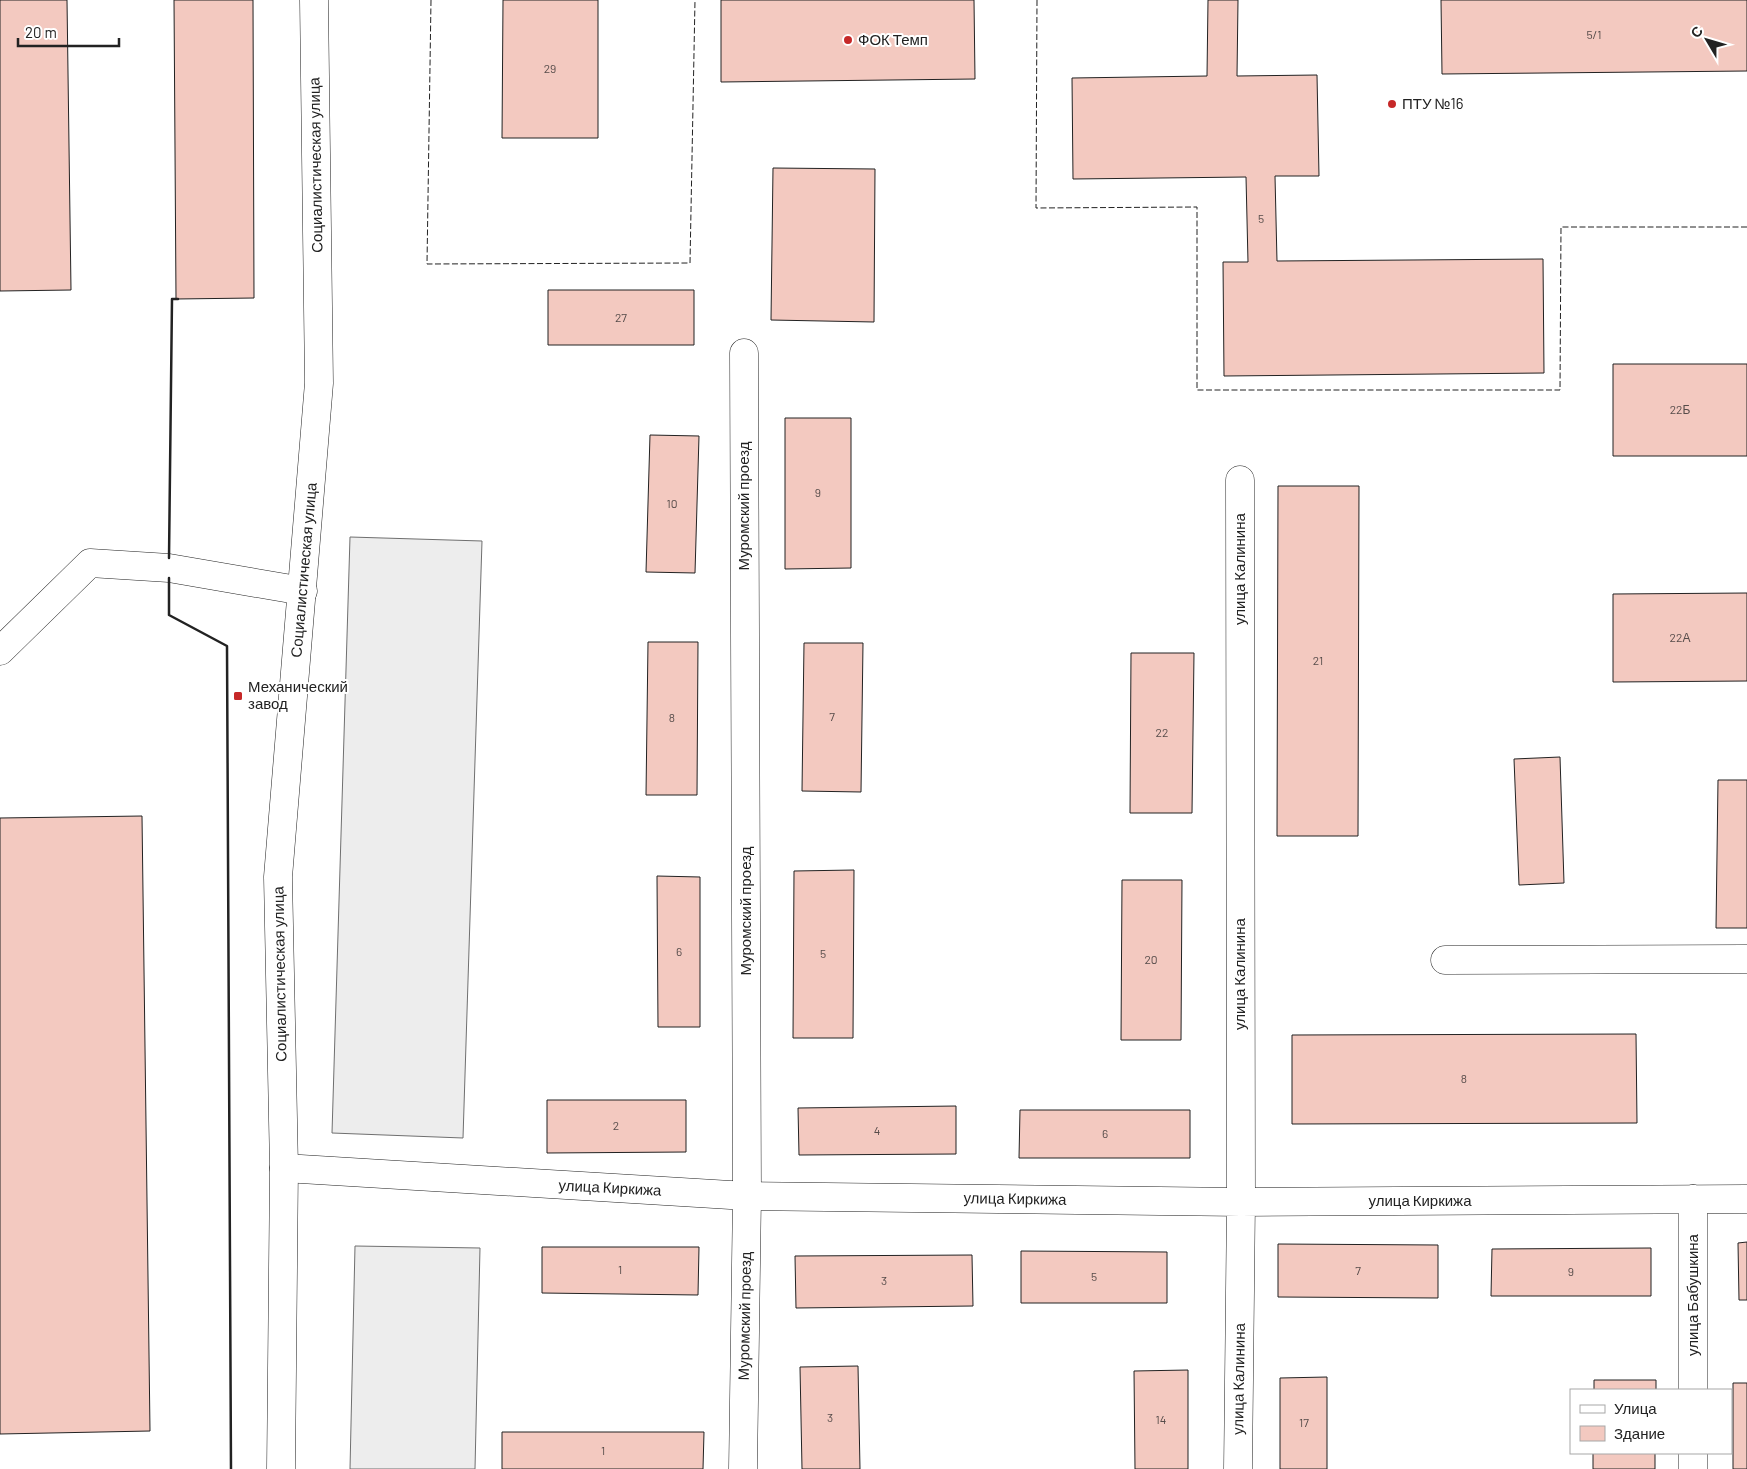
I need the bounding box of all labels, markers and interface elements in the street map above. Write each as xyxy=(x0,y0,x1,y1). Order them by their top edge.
scale bar xyxy=(18,15,119,47)
north arrow xyxy=(1682,15,1732,65)
text: С xyxy=(1687,22,1706,41)
text: 20 m xyxy=(25,23,57,41)
house number: 5/1 xyxy=(1586,27,1602,41)
place label: ФОК Темп xyxy=(858,30,928,48)
marker: ФОК Темп xyxy=(842,34,854,46)
house number: 29 xyxy=(544,61,556,75)
street label: Социалистическая улица xyxy=(304,76,326,253)
place label: ПТУ №16 xyxy=(1402,94,1464,112)
marker: ПТУ №16 xyxy=(1386,98,1398,110)
house number: 5 xyxy=(1258,211,1264,225)
house number: 27 xyxy=(615,310,627,324)
house number: 22Б xyxy=(1670,402,1690,416)
street label: Муромский проезд xyxy=(734,441,752,570)
street label: Социалистическая улица xyxy=(286,481,320,658)
house number: 9 xyxy=(815,485,821,499)
house number: 10 xyxy=(667,496,677,510)
street label: улица Калинина xyxy=(1230,512,1248,625)
house number: 22А xyxy=(1670,630,1690,644)
house number: 21 xyxy=(1313,653,1323,667)
place label: Механический завод xyxy=(248,677,348,712)
marker: Механический завод xyxy=(232,690,244,702)
house number: 7 xyxy=(829,709,835,723)
house number: 8 xyxy=(669,710,675,724)
house number: 22 xyxy=(1156,725,1168,739)
street label: Муромский проезд xyxy=(736,846,754,975)
street label: Социалистическая улица xyxy=(268,885,290,1062)
street label: улица Калинина xyxy=(1230,917,1248,1030)
house number: 6 xyxy=(676,944,682,958)
house number: 5 xyxy=(820,946,826,960)
house number: 20 xyxy=(1144,952,1158,966)
house number: 8 xyxy=(1461,1071,1467,1085)
house number: 2 xyxy=(613,1118,619,1132)
house number: 4 xyxy=(874,1123,880,1137)
house number: 6 xyxy=(1102,1126,1108,1140)
street label: улица Киркижа xyxy=(558,1175,663,1199)
street label: улица Киркижа xyxy=(963,1188,1067,1208)
street label: улица Киркижа xyxy=(1368,1191,1472,1209)
street label: улица Бабушкина xyxy=(1683,1233,1701,1356)
street label: Муромский проезд xyxy=(734,1251,754,1381)
house number: 1 xyxy=(618,1262,622,1276)
house number: 7 xyxy=(1355,1263,1361,1277)
house number: 9 xyxy=(1568,1264,1574,1278)
house number: 5 xyxy=(1091,1269,1097,1283)
house number: 3 xyxy=(881,1273,887,1287)
street label: улица Калинина xyxy=(1228,1322,1248,1435)
legend xyxy=(1570,1389,1732,1454)
text: Улица xyxy=(1614,1399,1657,1417)
house number: 3 xyxy=(827,1410,833,1424)
house number: 14 xyxy=(1156,1412,1166,1426)
house number: 17 xyxy=(1299,1415,1309,1429)
text: Здание xyxy=(1614,1424,1665,1442)
house number: 1 xyxy=(601,1443,605,1457)

